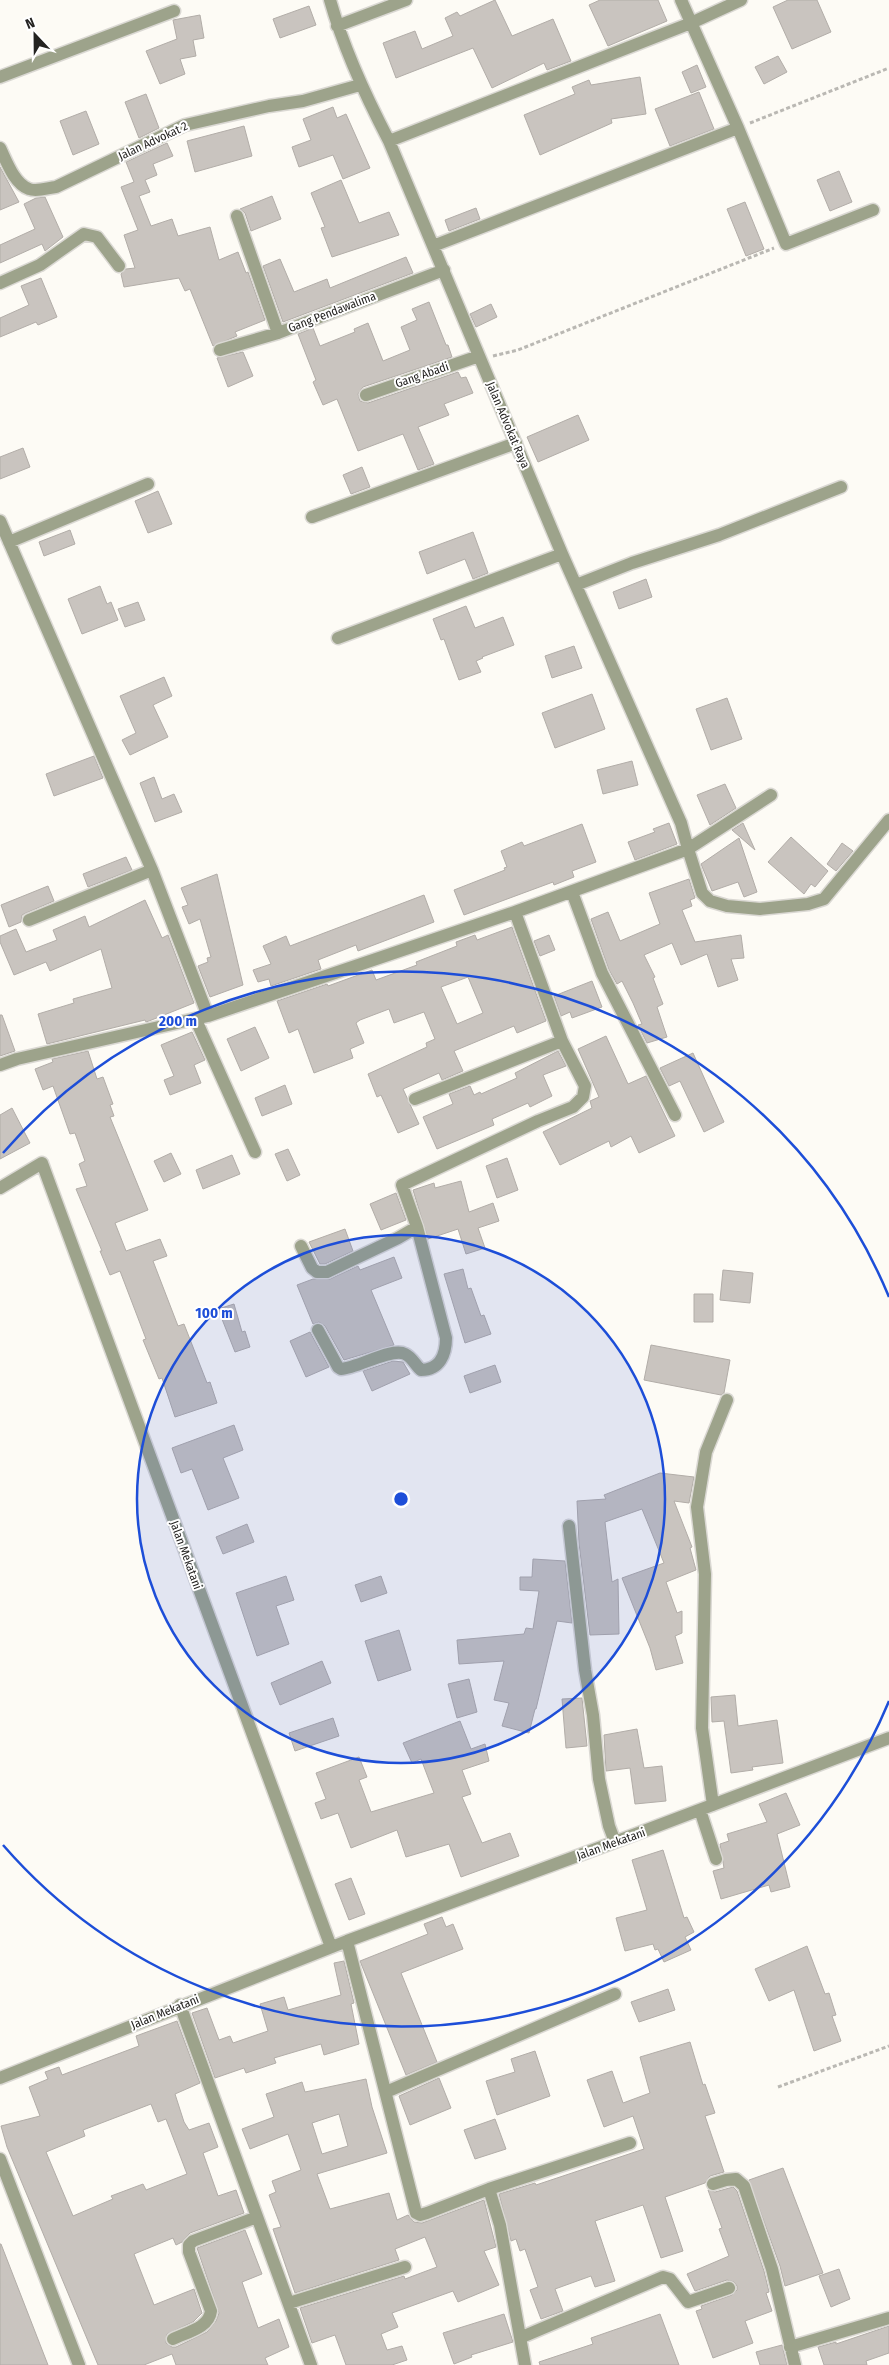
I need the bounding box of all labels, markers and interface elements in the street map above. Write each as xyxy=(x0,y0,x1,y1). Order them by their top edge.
north arrow xyxy=(10,10,60,60)
text: N xyxy=(23,14,37,33)
street label: Jalan Advokat 2 xyxy=(116,119,190,163)
street label: Gang Pendawalima xyxy=(286,289,378,335)
street label: Gang Abadi xyxy=(393,359,451,391)
street label: Jalan Advokat Raya xyxy=(483,380,533,471)
text: 200 m xyxy=(158,1012,197,1030)
text: 100 m xyxy=(195,1304,233,1322)
centre of rings xyxy=(392,1490,410,1508)
street label: Jalan Mekatani xyxy=(167,1519,205,1591)
street label: Jalan Mekatani xyxy=(575,1825,647,1863)
street label: Jalan Mekatani xyxy=(129,1992,201,2032)

